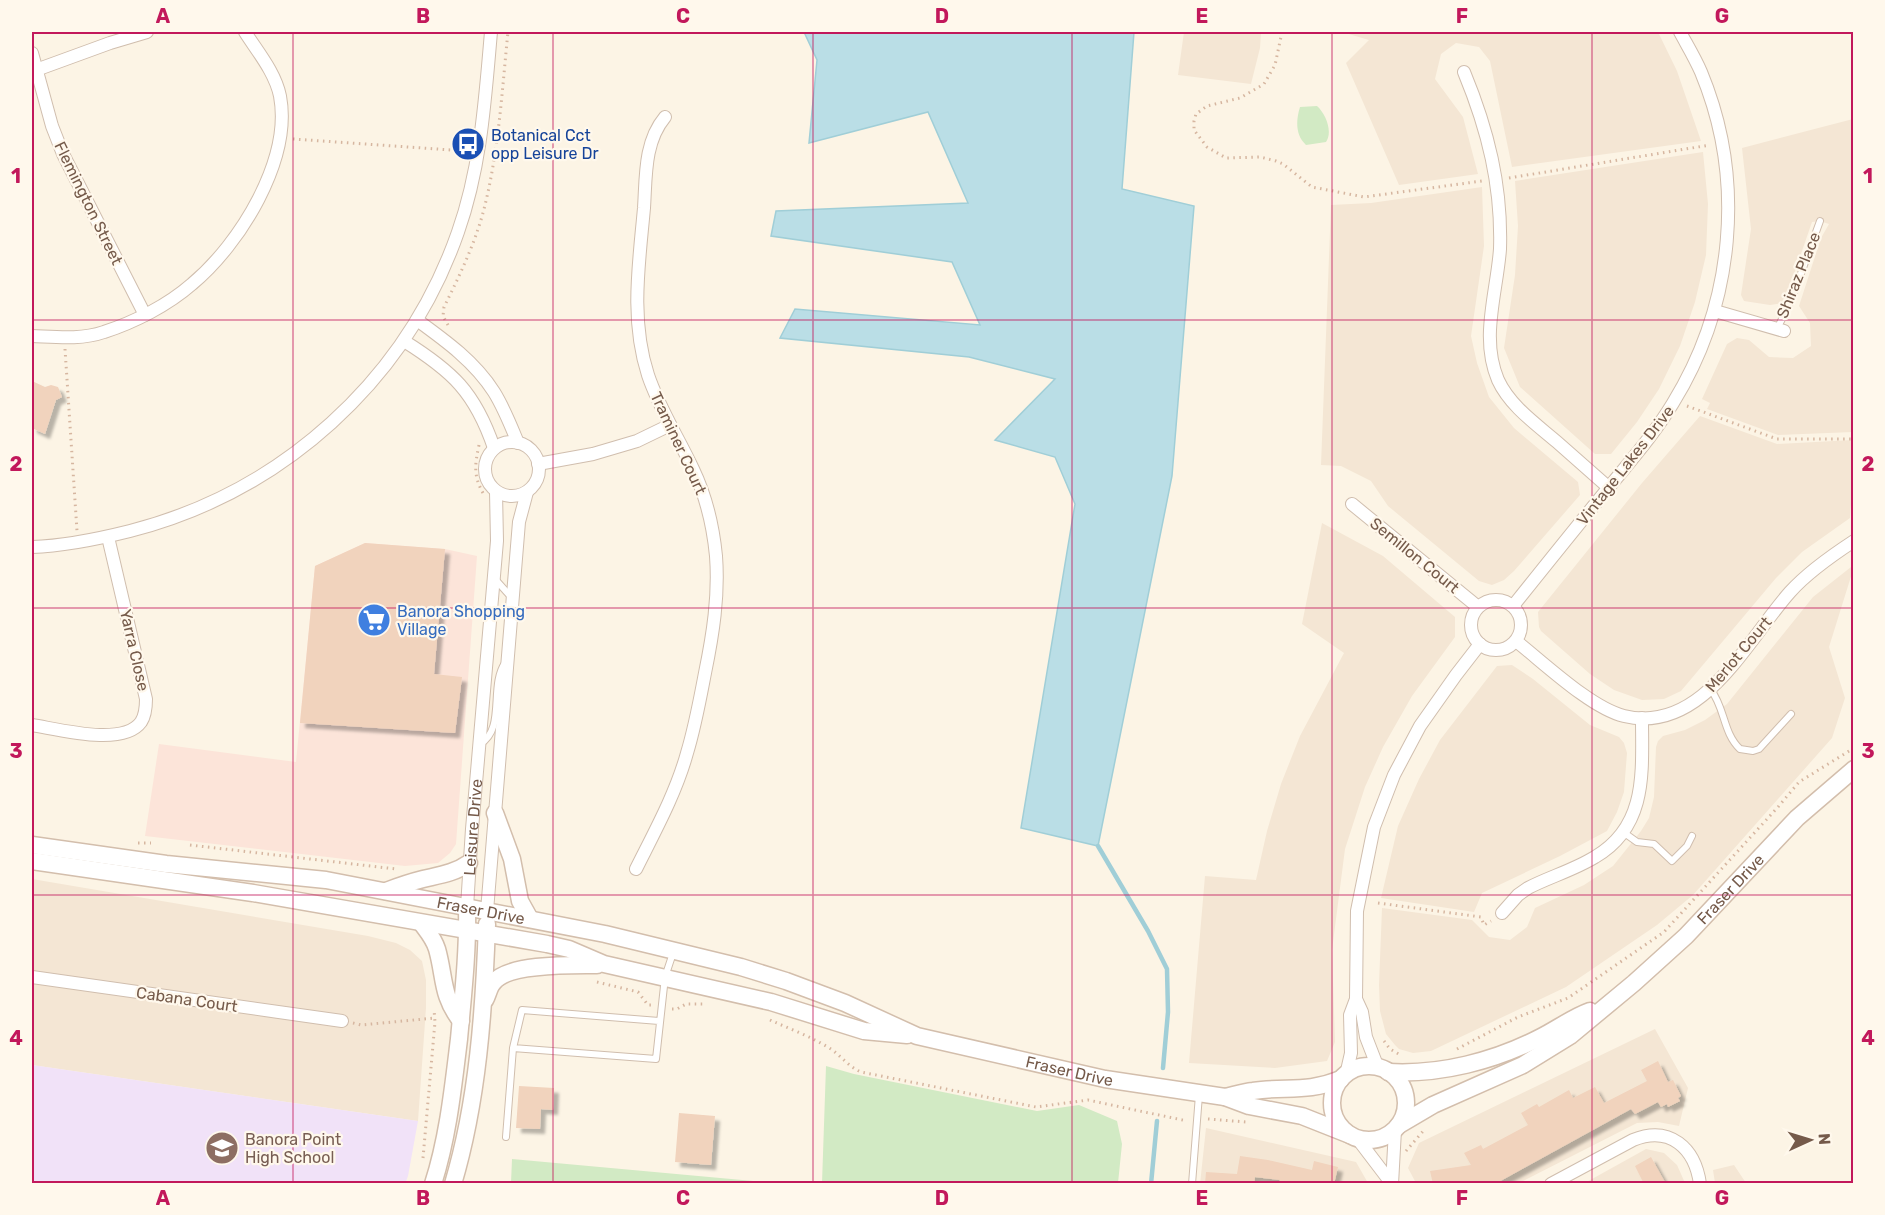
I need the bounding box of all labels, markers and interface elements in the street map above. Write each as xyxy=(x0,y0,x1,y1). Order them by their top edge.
text: A xyxy=(156,4,171,28)
text: B xyxy=(416,4,430,28)
text: C xyxy=(676,4,690,28)
text: D xyxy=(935,4,949,28)
text: E xyxy=(1196,4,1208,28)
text: F xyxy=(1456,4,1468,28)
text: G xyxy=(1715,4,1729,28)
bus stop icon: Botanical Cct opp Leisure Dr xyxy=(450,126,486,162)
place label: Botanical Cct opp Leisure Dr xyxy=(491,126,599,163)
street label: Flemington Street xyxy=(50,138,127,268)
text: 1 xyxy=(11,164,21,188)
text: 1 xyxy=(1863,164,1873,188)
street label: Shiraz Place xyxy=(1773,229,1824,321)
street label: Traminer Court xyxy=(646,389,711,498)
street label: Vintage Lakes Drive xyxy=(1573,402,1678,529)
text: 2 xyxy=(10,452,23,476)
text: 2 xyxy=(1862,452,1875,476)
street label: Semillon Court xyxy=(1366,514,1463,597)
supermarket icon: Banora Shopping Village xyxy=(356,602,392,638)
place label: Banora Shopping Village xyxy=(397,602,525,639)
street label: Yarra Close xyxy=(116,607,153,693)
street label: Merlot Court xyxy=(1701,613,1775,696)
text: 3 xyxy=(9,739,23,763)
text: 3 xyxy=(1861,739,1875,763)
street label: Leisure Drive xyxy=(460,778,486,876)
street label: Fraser Drive xyxy=(1693,850,1768,928)
street label: Fraser Drive xyxy=(435,893,527,928)
street label: Cabana Court xyxy=(135,983,239,1016)
text: 4 xyxy=(9,1026,23,1050)
text: 4 xyxy=(1861,1026,1875,1050)
street label: Fraser Drive xyxy=(1024,1052,1114,1090)
north arrow xyxy=(1780,1110,1840,1170)
school or university icon: Banora Point High School xyxy=(204,1130,240,1166)
place label: Banora Point High School xyxy=(245,1130,341,1167)
text: N xyxy=(1815,1133,1834,1145)
text: A xyxy=(156,1186,171,1210)
text: B xyxy=(416,1186,430,1210)
text: C xyxy=(676,1186,690,1210)
text: D xyxy=(935,1186,949,1210)
text: E xyxy=(1196,1186,1208,1210)
text: F xyxy=(1456,1186,1468,1210)
text: G xyxy=(1715,1186,1729,1210)

